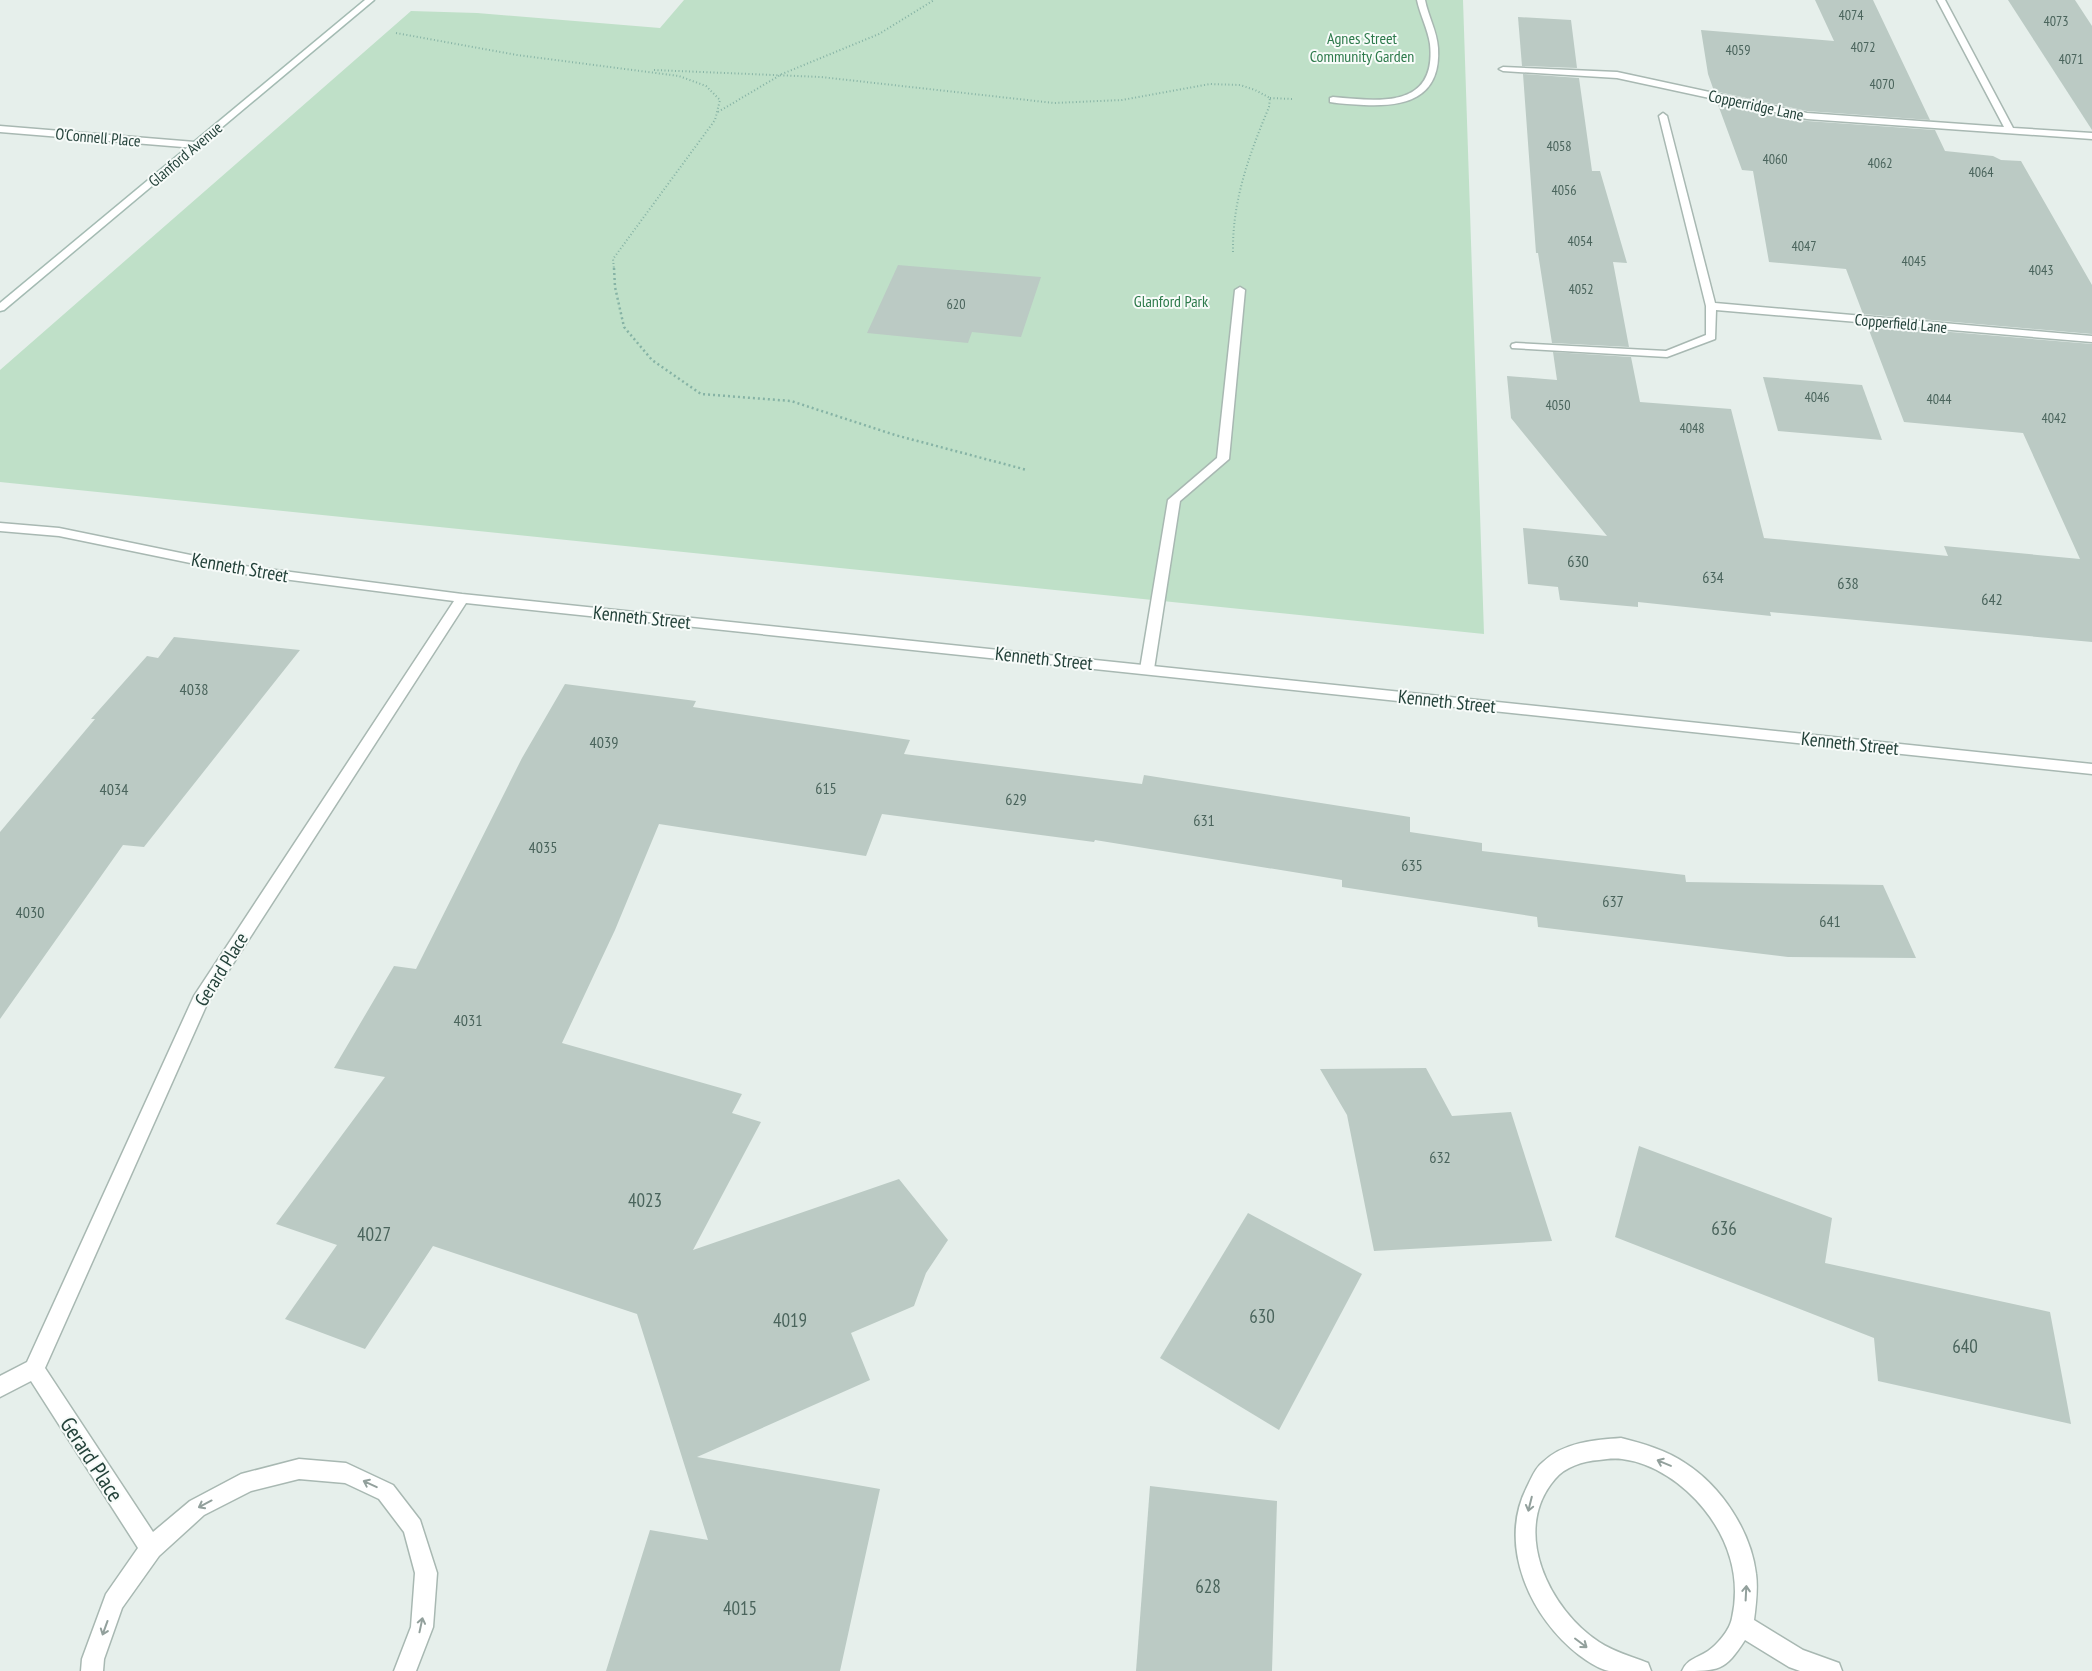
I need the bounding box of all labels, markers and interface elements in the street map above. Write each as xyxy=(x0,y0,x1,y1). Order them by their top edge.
house number: 4074 xyxy=(1838,6,1864,24)
house number: 4073 xyxy=(2043,12,2069,30)
park label: Agnes Street Community Garden xyxy=(1310,28,1414,66)
house number: 4072 xyxy=(1850,38,1876,56)
house number: 4059 xyxy=(1725,41,1751,59)
house number: 4071 xyxy=(2058,50,2084,68)
house number: 4070 xyxy=(1869,75,1895,93)
street label: Copperridge Lane xyxy=(1707,85,1805,125)
street label: Glanford Avenue xyxy=(144,117,226,191)
street label: O'Connell Place xyxy=(55,123,141,151)
house number: 4058 xyxy=(1546,137,1572,155)
house number: 4060 xyxy=(1762,150,1788,168)
house number: 4062 xyxy=(1867,154,1893,172)
house number: 4064 xyxy=(1968,163,1994,181)
house number: 4056 xyxy=(1551,181,1577,199)
house number: 4054 xyxy=(1567,232,1593,250)
house number: 4047 xyxy=(1791,237,1817,255)
house number: 4045 xyxy=(1901,252,1927,270)
house number: 4043 xyxy=(2028,261,2054,279)
house number: 4052 xyxy=(1568,280,1594,298)
park label: Glanford Park xyxy=(1134,291,1209,311)
house number: 620 xyxy=(947,295,965,313)
street label: Copperfield Lane xyxy=(1854,309,1948,337)
house number: 4046 xyxy=(1804,388,1830,406)
house number: 4044 xyxy=(1926,390,1952,408)
house number: 4050 xyxy=(1545,396,1571,414)
house number: 4042 xyxy=(2041,409,2067,427)
house number: 4048 xyxy=(1679,419,1705,437)
street label: Kenneth Street xyxy=(190,547,291,587)
house number: 630 xyxy=(1567,551,1589,571)
house number: 634 xyxy=(1702,567,1724,587)
house number: 638 xyxy=(1837,573,1859,593)
house number: 642 xyxy=(1981,589,2003,609)
street label: Kenneth Street xyxy=(592,600,693,634)
street label: Kenneth Street xyxy=(994,641,1095,675)
house number: 4038 xyxy=(180,679,208,699)
street label: Kenneth Street xyxy=(1397,684,1498,718)
street label: Kenneth Street xyxy=(1800,726,1901,760)
house number: 4039 xyxy=(590,732,618,752)
house number: 615 xyxy=(815,778,837,798)
house number: 4034 xyxy=(100,779,128,799)
house number: 629 xyxy=(1005,789,1027,809)
house number: 631 xyxy=(1193,810,1215,830)
house number: 4035 xyxy=(529,837,557,857)
house number: 635 xyxy=(1401,855,1423,875)
house number: 637 xyxy=(1602,891,1624,911)
house number: 4030 xyxy=(16,902,44,922)
house number: 641 xyxy=(1819,911,1841,931)
street label: Gerard Place xyxy=(189,928,253,1010)
house number: 4031 xyxy=(454,1010,482,1030)
house number: 632 xyxy=(1429,1147,1451,1167)
house number: 4023 xyxy=(628,1188,662,1212)
house number: 636 xyxy=(1711,1216,1737,1240)
house number: 4027 xyxy=(357,1222,391,1246)
house number: 630 xyxy=(1249,1304,1275,1328)
house number: 4019 xyxy=(773,1308,807,1332)
house number: 640 xyxy=(1952,1334,1978,1358)
street label: Gerard Place xyxy=(54,1411,130,1507)
one-way arrow xyxy=(1657,1458,1672,1468)
one-way arrow xyxy=(363,1479,378,1489)
one-way arrow xyxy=(1525,1495,1535,1511)
one-way arrow xyxy=(198,1500,213,1509)
house number: 628 xyxy=(1195,1574,1221,1598)
one-way arrow xyxy=(1741,1585,1750,1601)
house number: 4015 xyxy=(723,1596,757,1620)
one-way arrow xyxy=(417,1618,426,1634)
one-way arrow xyxy=(100,1619,109,1635)
one-way arrow xyxy=(1574,1637,1587,1648)

